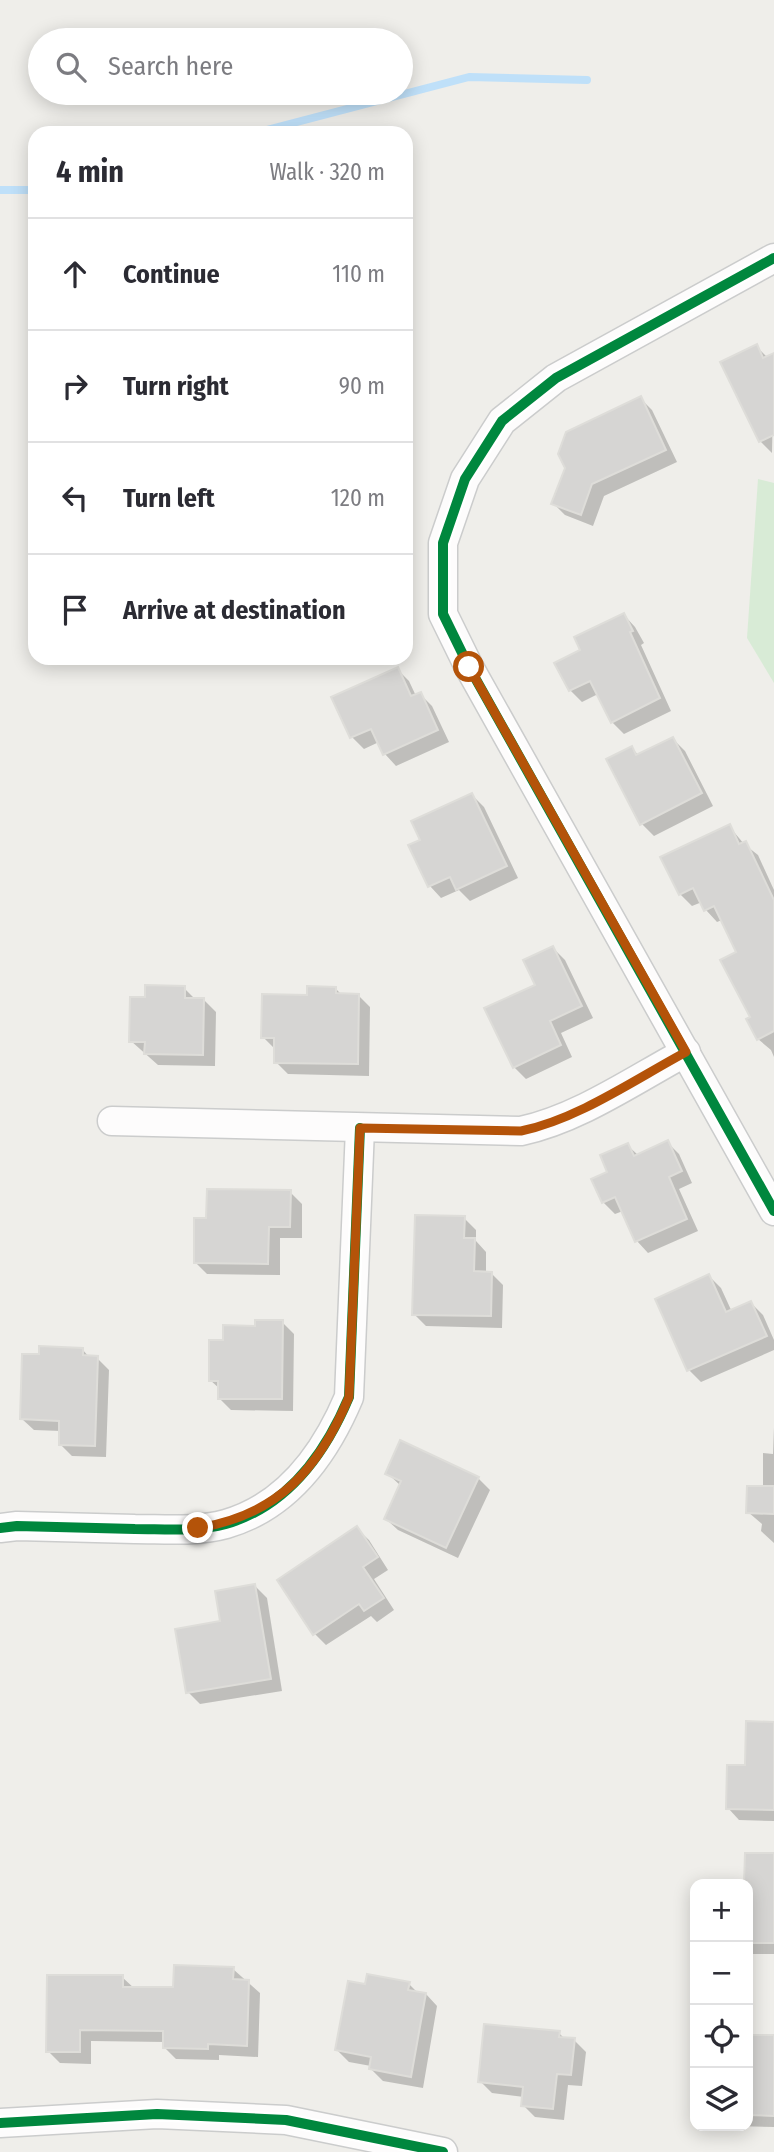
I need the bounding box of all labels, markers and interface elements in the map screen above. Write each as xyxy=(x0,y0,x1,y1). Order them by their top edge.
search box xyxy=(28,28,413,105)
icon: search xyxy=(52,48,90,86)
text: Search here xyxy=(108,51,233,82)
text: 4 min xyxy=(56,154,124,190)
text: Walk · 320 m xyxy=(270,158,385,186)
icon: ahead xyxy=(56,255,94,293)
text: Continue xyxy=(123,259,220,290)
text: 110 m xyxy=(332,260,385,288)
icon: right xyxy=(56,367,94,405)
text: Turn right xyxy=(123,371,229,402)
text: 90 m xyxy=(339,372,385,400)
icon: left xyxy=(56,479,94,517)
text: Turn left xyxy=(123,483,215,514)
text: 120 m xyxy=(331,484,385,512)
icon: arrive xyxy=(56,591,94,629)
text: Arrive at destination xyxy=(123,595,346,626)
route start xyxy=(453,651,484,682)
route end xyxy=(182,1512,213,1543)
map controls xyxy=(690,1879,753,2131)
button: + xyxy=(690,1879,753,1942)
button: − xyxy=(690,1942,753,2005)
button: locate xyxy=(690,2005,753,2068)
button: layers xyxy=(690,2068,753,2131)

